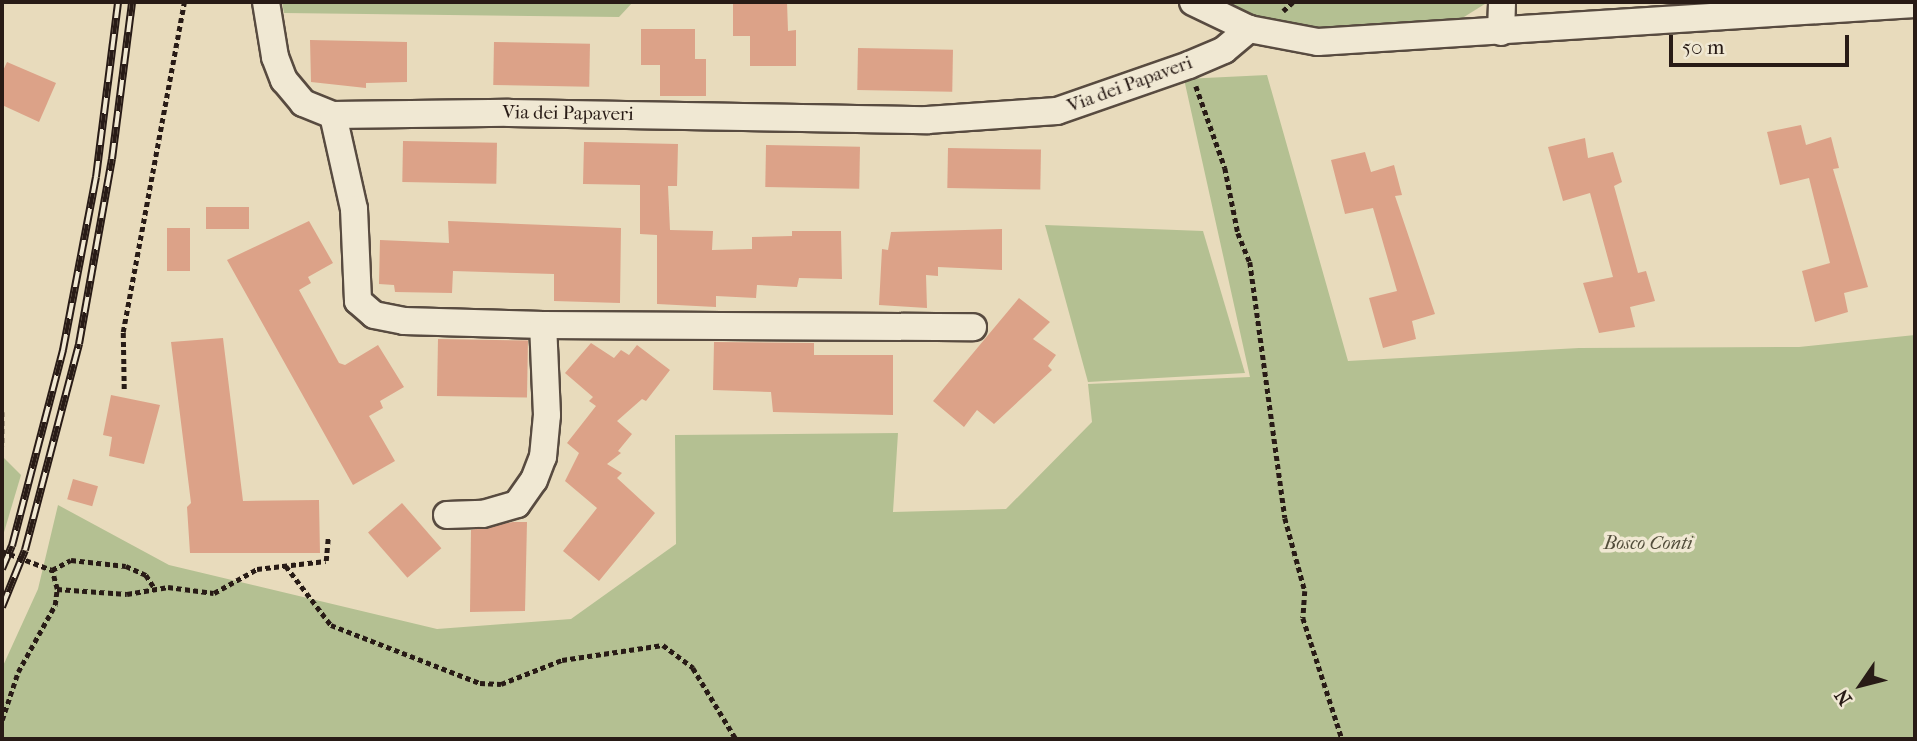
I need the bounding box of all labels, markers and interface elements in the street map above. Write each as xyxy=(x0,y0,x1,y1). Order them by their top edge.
scale bar xyxy=(1672,21,1852,65)
text: 50 m xyxy=(1682,35,1725,59)
street label: Via dei Papaveri xyxy=(1064,52,1196,118)
street label: Via dei Papaveri xyxy=(502,101,634,127)
park label: Bosco Conti xyxy=(1604,533,1692,555)
north arrow xyxy=(1826,650,1896,720)
text: N xyxy=(1831,685,1857,709)

